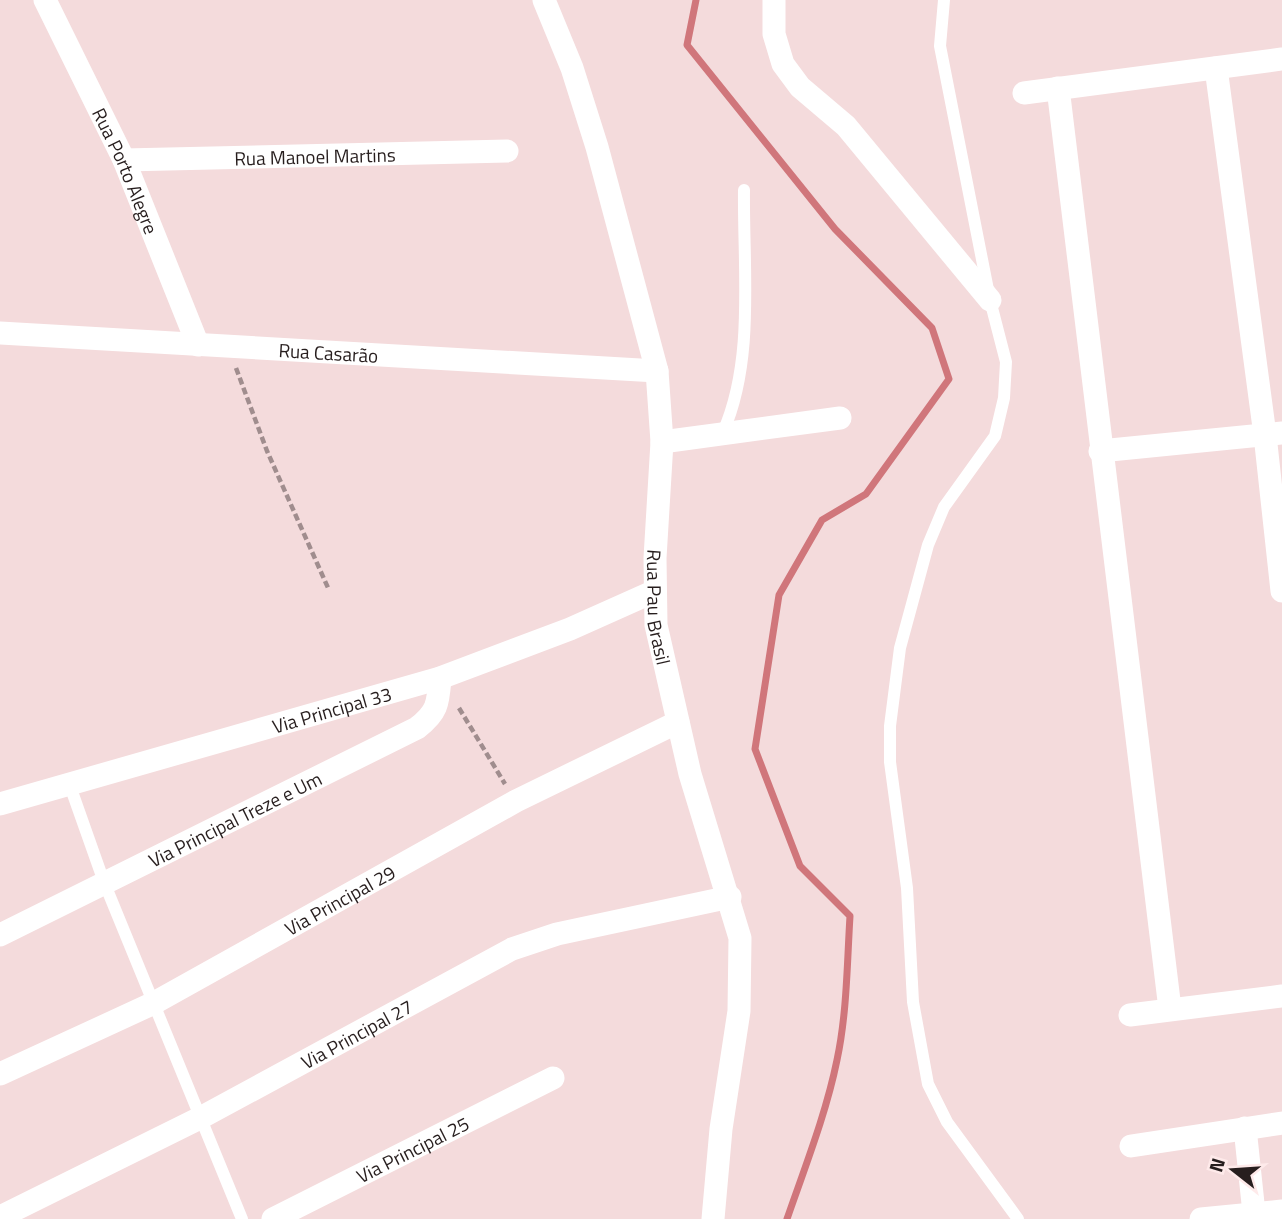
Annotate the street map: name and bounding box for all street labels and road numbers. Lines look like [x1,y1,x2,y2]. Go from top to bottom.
street label: Rua Porto Alegre [86,102,167,238]
street label: Rua Manoel Martins [234,139,396,172]
street label: Rua Casarão [278,335,379,369]
street label: Rua Pau Brasil [640,549,679,667]
street label: Via Principal 33 [269,678,395,740]
street label: Via Principal Treze e Um [143,763,326,874]
street label: Via Principal 29 [279,857,400,942]
street label: Via Principal 27 [295,991,417,1075]
street label: Via Principal 25 [351,1108,474,1189]

